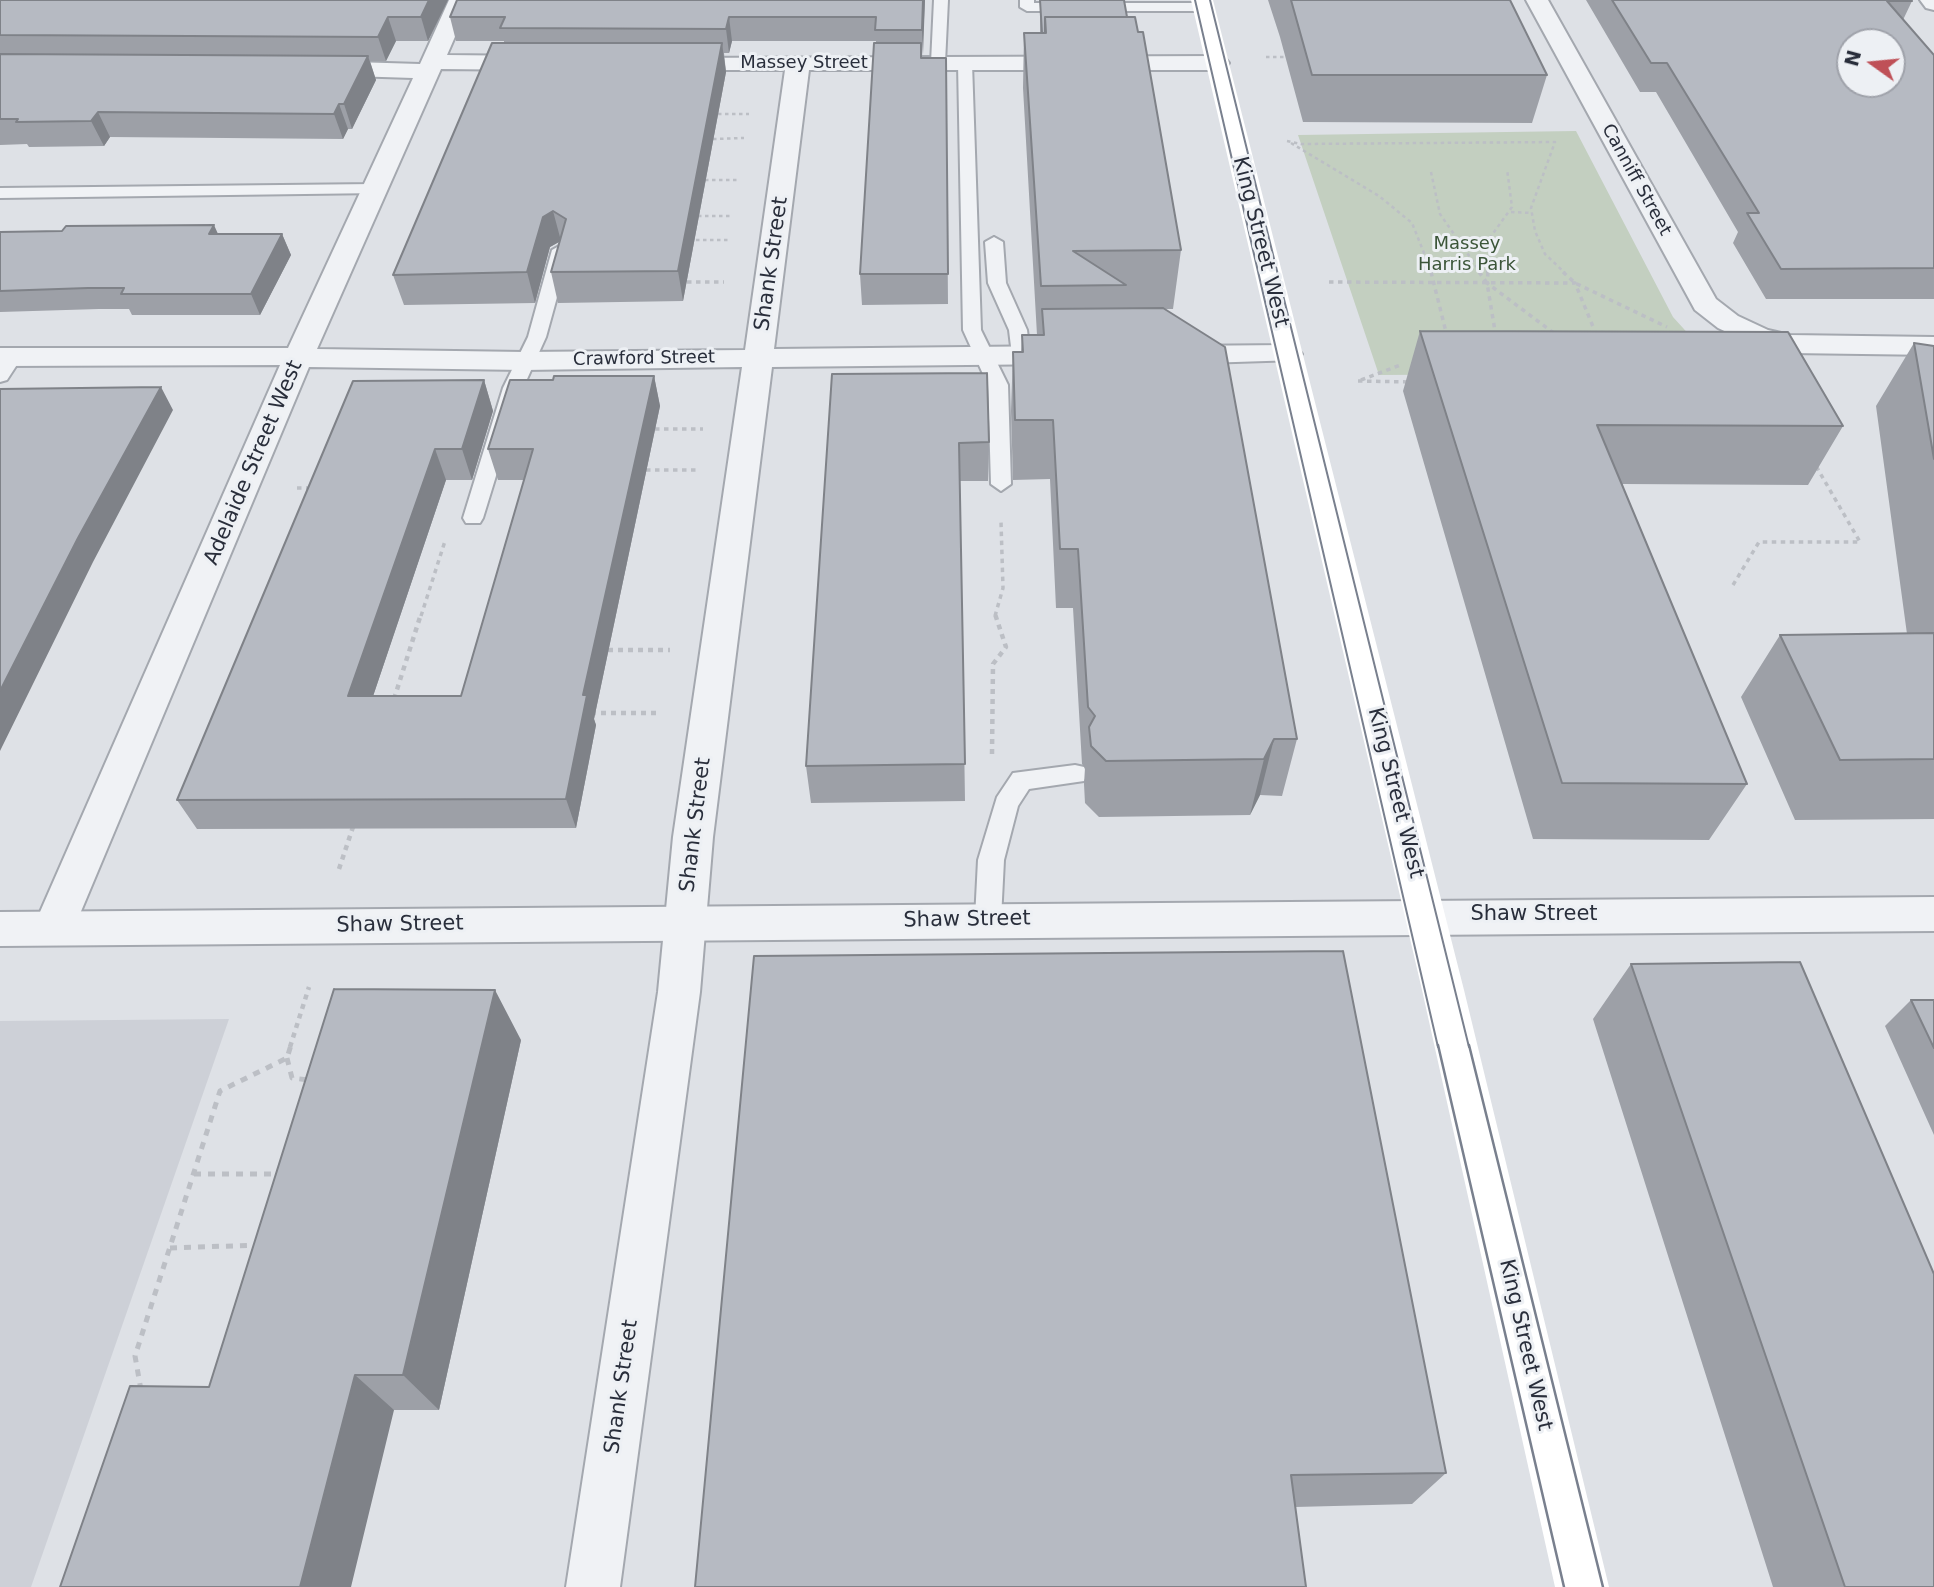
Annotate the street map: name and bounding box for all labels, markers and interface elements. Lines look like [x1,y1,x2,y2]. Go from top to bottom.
north arrow [1836,28,1906,98]
text: N [1840,48,1865,69]
street label: Massey Street [740,52,868,74]
street label: Canniff Street [1596,120,1676,240]
street label: King Street West [1227,154,1293,330]
street label: Shank Street [750,195,794,333]
park label: Massey Harris Park [1418,233,1516,276]
street label: Crawford Street [573,347,715,371]
street label: Adelaide Street West [199,357,309,569]
street label: King Street West [1362,705,1428,881]
street label: Shank Street [675,756,717,894]
street label: Shaw Street [1470,902,1598,928]
street label: Shaw Street [903,906,1031,934]
street label: Shaw Street [336,911,464,939]
street label: King Street West [1493,1257,1557,1433]
street label: Shank Street [600,1318,644,1456]

